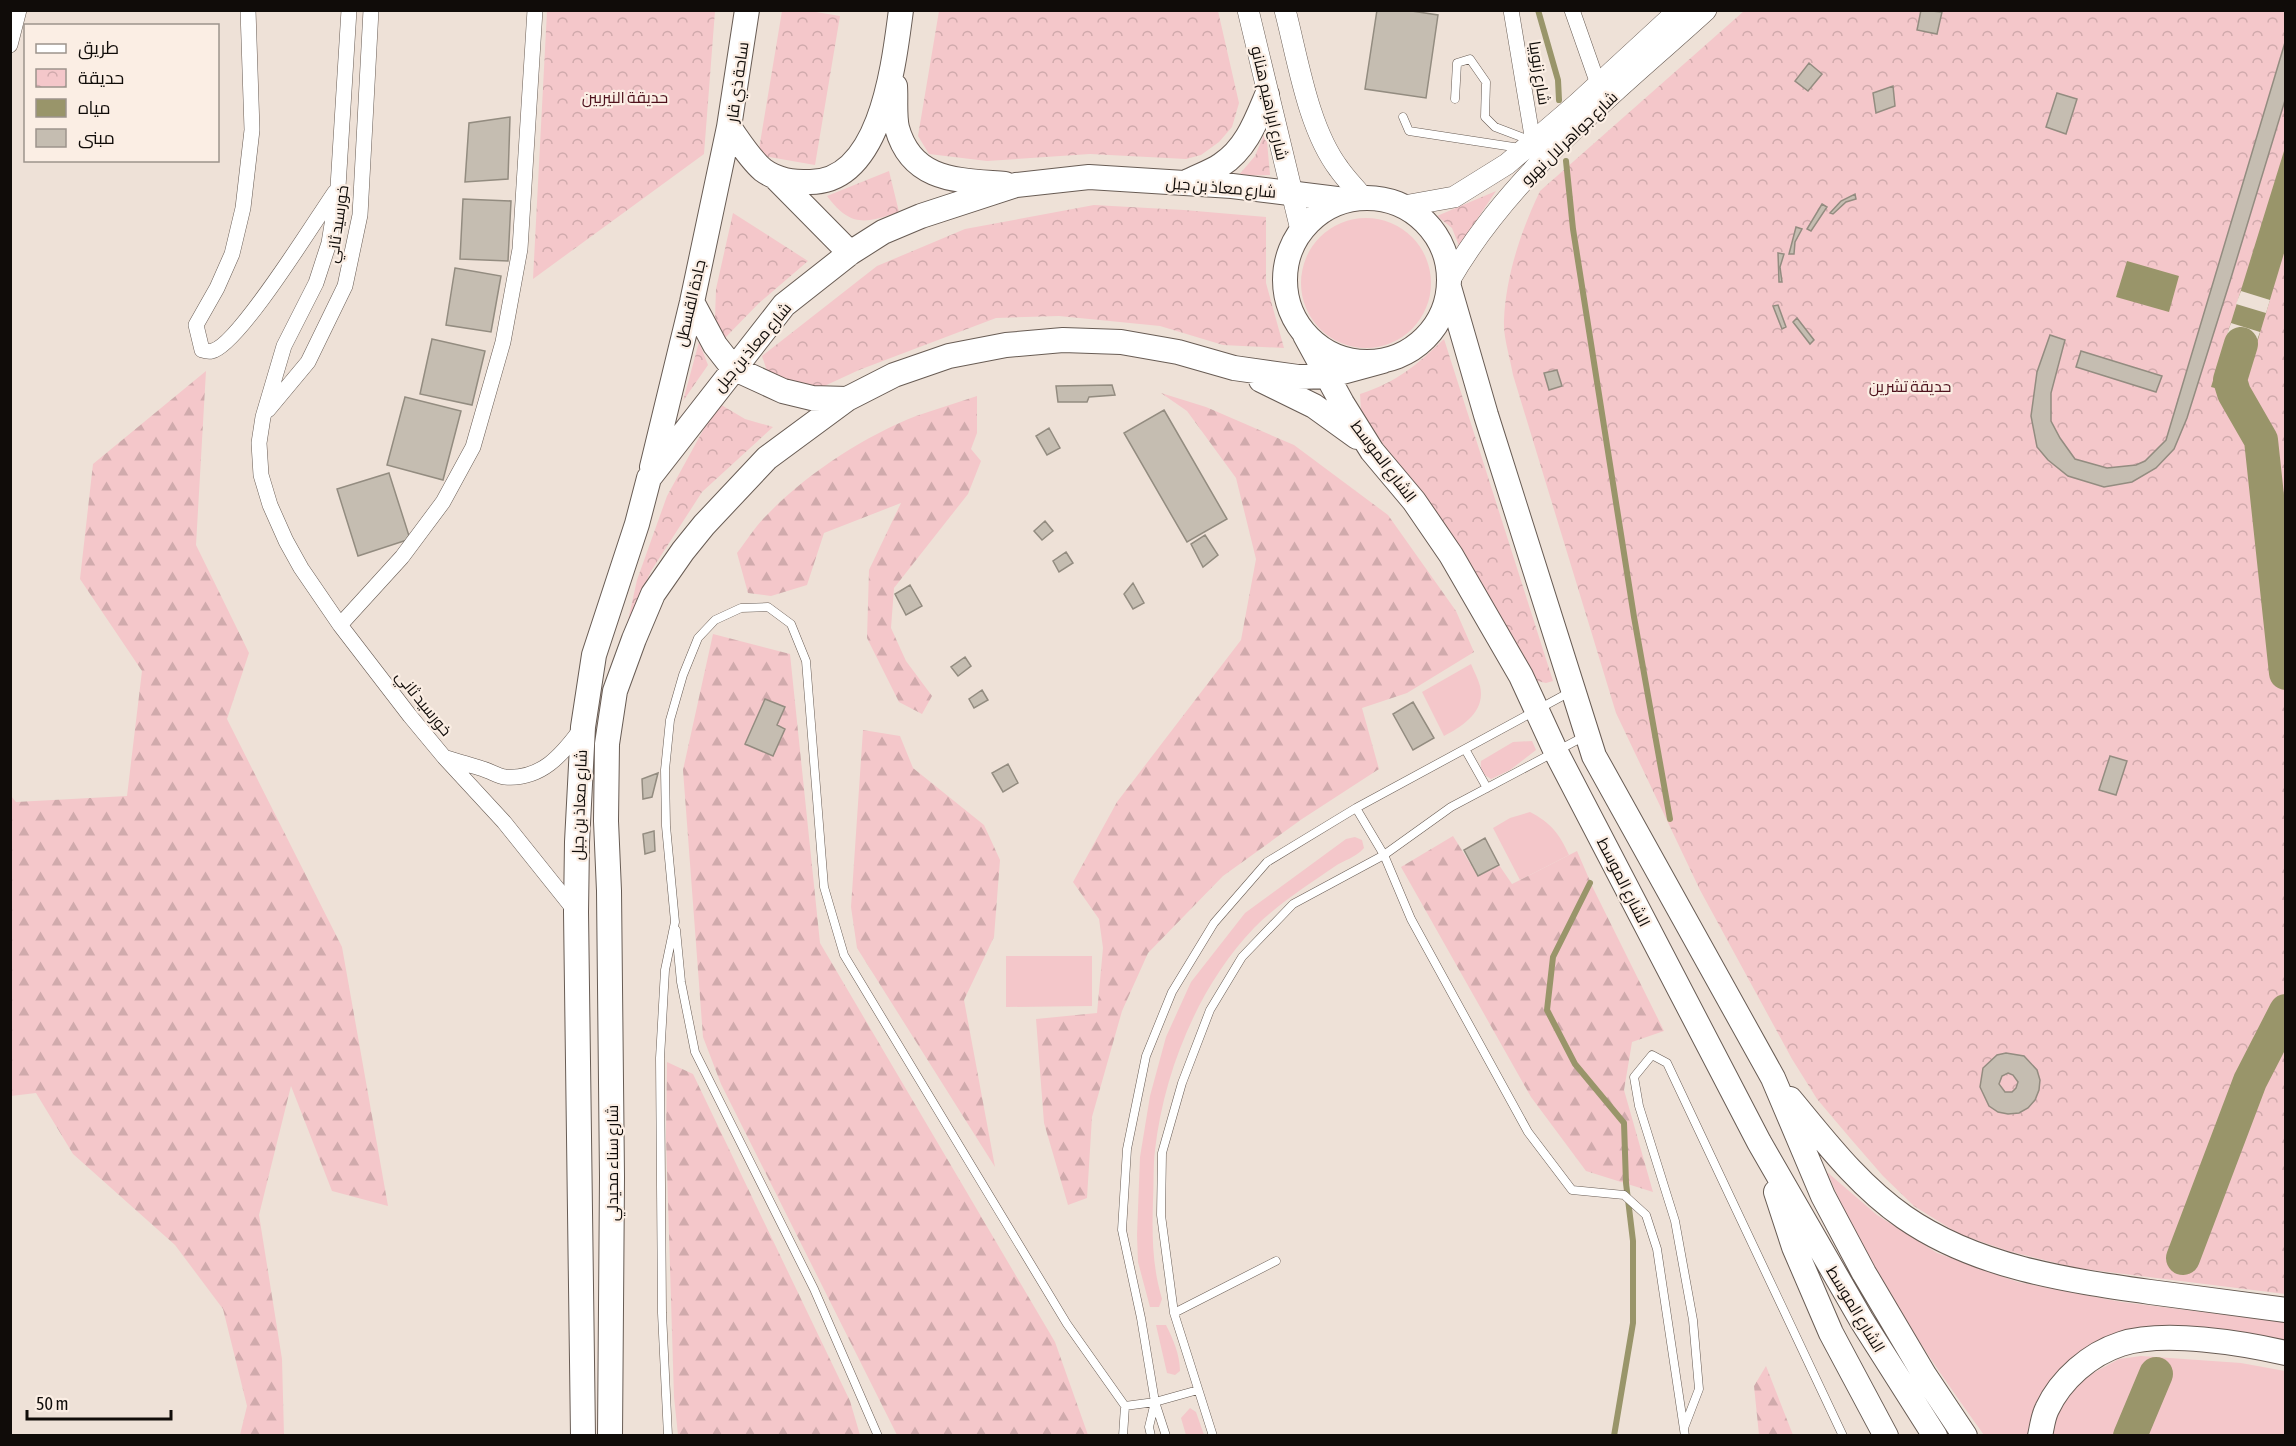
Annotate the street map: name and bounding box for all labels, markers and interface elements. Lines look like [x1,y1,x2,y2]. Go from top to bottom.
legend [24,24,219,162]
text: طريق [78,37,119,60]
street label: شارع زنوبيا [1523,40,1554,107]
street label: ساحة ذي قار [722,41,757,125]
street label: شارع ابراهيم هنانو [1245,44,1292,163]
text: حديقة [78,67,124,88]
street label: شارع جواهر لال نهرو [1517,87,1623,191]
park label: حديقة النيربين [582,88,668,108]
text: مياه [78,97,111,118]
text: مبنى [78,127,115,149]
street label: شارع معاذ بن جبل [1165,173,1277,204]
street label: خورسيد ثاني [323,184,356,265]
street label: جادة القسطل [671,258,711,349]
street label: شارع معاذ بن جبل [710,299,797,397]
park label: حديقة تشرين [1869,377,1951,397]
street label: الشارع الموسط [1345,417,1420,507]
street label: خورسيد ثاني [388,667,456,742]
street label: شارع معاذ بن جبل [568,749,593,861]
street label: الشارع الموسط [1591,835,1654,931]
street label: شارع سناء محيدلي [603,1105,626,1221]
street label: الشارع الموسط [1821,1263,1889,1357]
scale bar [27,1383,171,1421]
text: 50 m [36,1393,68,1414]

